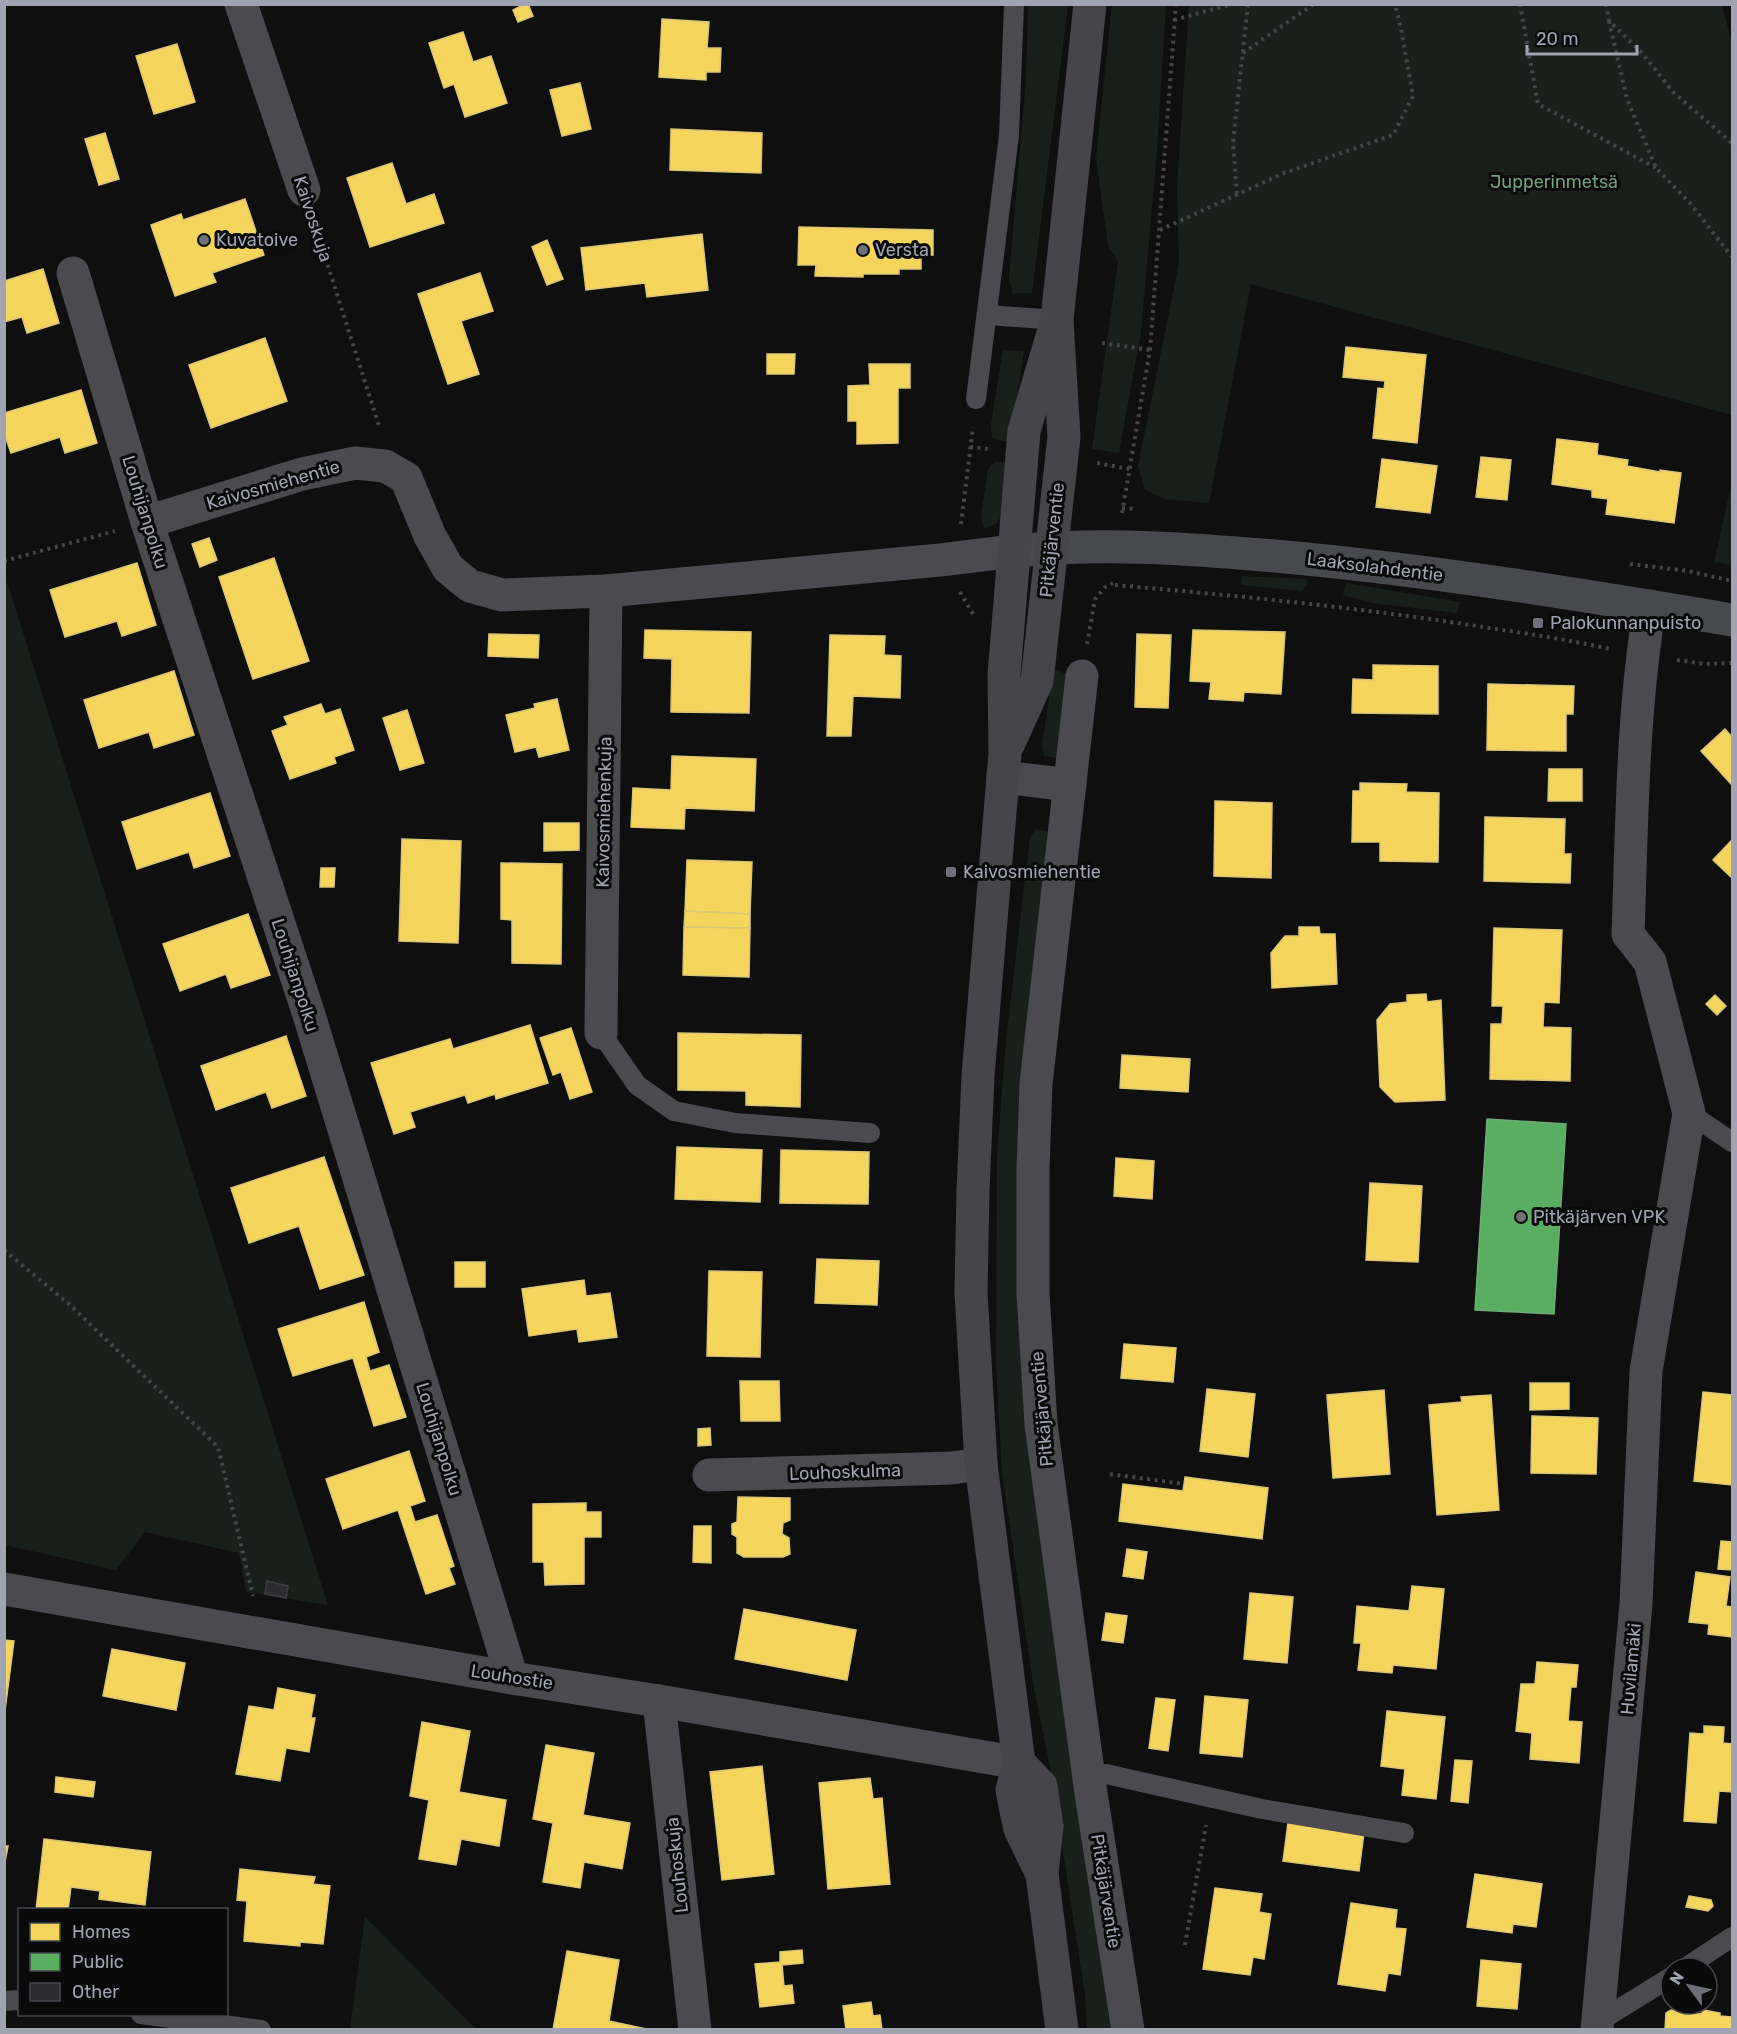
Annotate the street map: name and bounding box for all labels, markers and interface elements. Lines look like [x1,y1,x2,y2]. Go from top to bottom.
scale bar [1527,18,1636,56]
text: 20 m [1536,28,1578,50]
park label: Jupperinmetsä [1490,171,1618,193]
street label: Kaivoskuja [289,173,337,265]
place label: Kuvatoive [216,229,298,251]
marker: Kuvatoive [197,233,211,247]
place label: Versta [875,239,929,261]
marker: Versta [856,243,870,257]
street label: Louhijanpolku [117,453,173,571]
street label: Kaivosmiehentie [204,455,342,515]
street label: Pitkäjärventie [1035,481,1069,599]
street label: Laaksolahdentie [1306,548,1444,586]
place label: Palokunnanpuisto [1550,612,1701,634]
marker: Palokunnanpuisto [1531,616,1545,630]
street label: Kaivosmiehenkuja [592,736,616,888]
place label: Kaivosmiehentie [963,861,1101,883]
marker: Kaivosmiehentie [944,865,958,879]
street label: Louhijanpolku [266,916,324,1034]
place label: Pitkäjärven VPK [1533,1206,1665,1228]
marker: Pitkäjärven VPK [1514,1210,1528,1224]
street label: Pitkäjärventie [1026,1351,1058,1467]
street label: Louhijanpolku [411,1380,467,1498]
street label: Louhoskulma [789,1459,901,1485]
street label: Huvilamäki [1616,1622,1646,1716]
street label: Louhostie [469,1660,555,1694]
street label: Louhoskuja [661,1816,693,1914]
street label: Pitkäjärventie [1086,1832,1126,1950]
legend [18,1908,228,2016]
text: Homes [72,1921,130,1943]
text: Public [72,1951,124,1973]
north arrow [1659,1956,1719,2016]
text: N [1666,1968,1688,1988]
text: Other [72,1981,119,2003]

